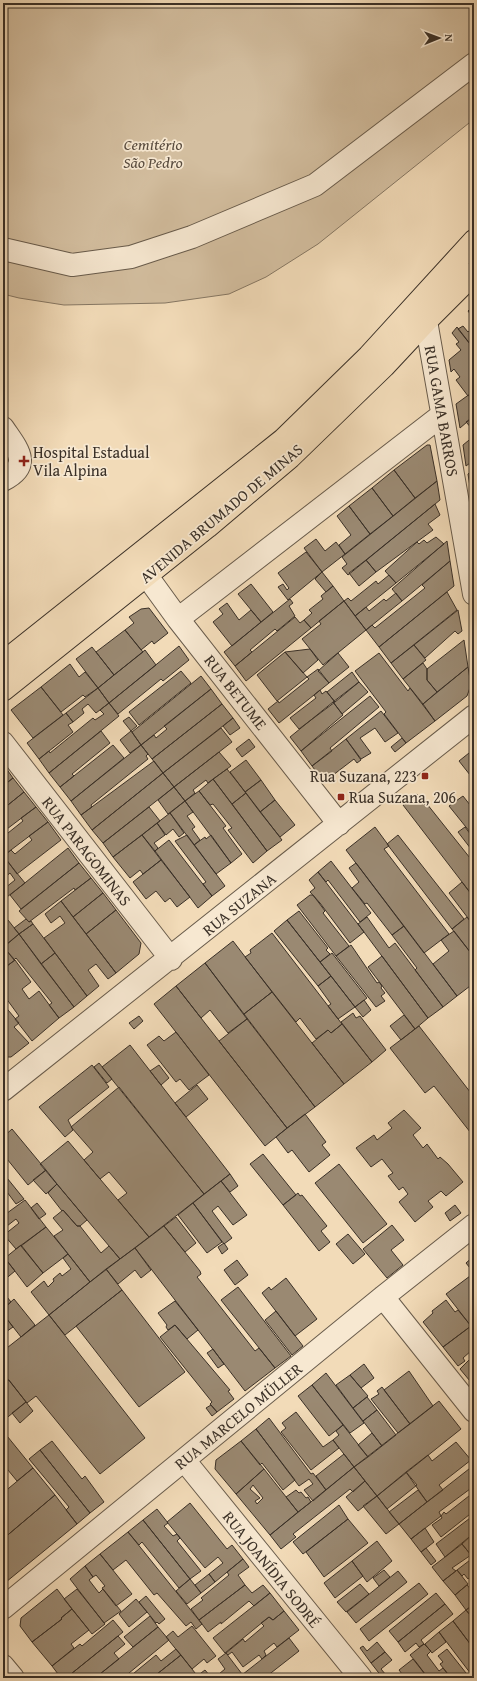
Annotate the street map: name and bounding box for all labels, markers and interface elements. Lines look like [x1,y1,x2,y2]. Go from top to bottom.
north arrow [419,18,459,58]
text: N [441,34,457,42]
park label: Cemitério São Pedro [123,132,183,174]
street label: RUA GAMA BARROS [419,344,465,478]
street label: AVENIDA BRUMADO DE MINAS [134,437,308,589]
place label: Hospital Estadual Vila Alpina [33,440,150,482]
marker: Hospital Estadual Vila Alpina [18,455,30,467]
street label: RUA BETUME [199,649,273,735]
place label: Rua Suzana, 223 [310,764,417,788]
marker: Rua Suzana, 223 [420,771,430,781]
place label: Rua Suzana, 206 [349,785,456,809]
street label: RUA PARAGOMINAS [36,791,138,911]
marker: Rua Suzana, 206 [336,792,346,802]
street label: RUA SUZANA [197,867,281,941]
street label: RUA MARCELO MÜLLER [169,1356,308,1475]
street label: RUA JOANÍDIA SODRÉ [217,1505,327,1633]

